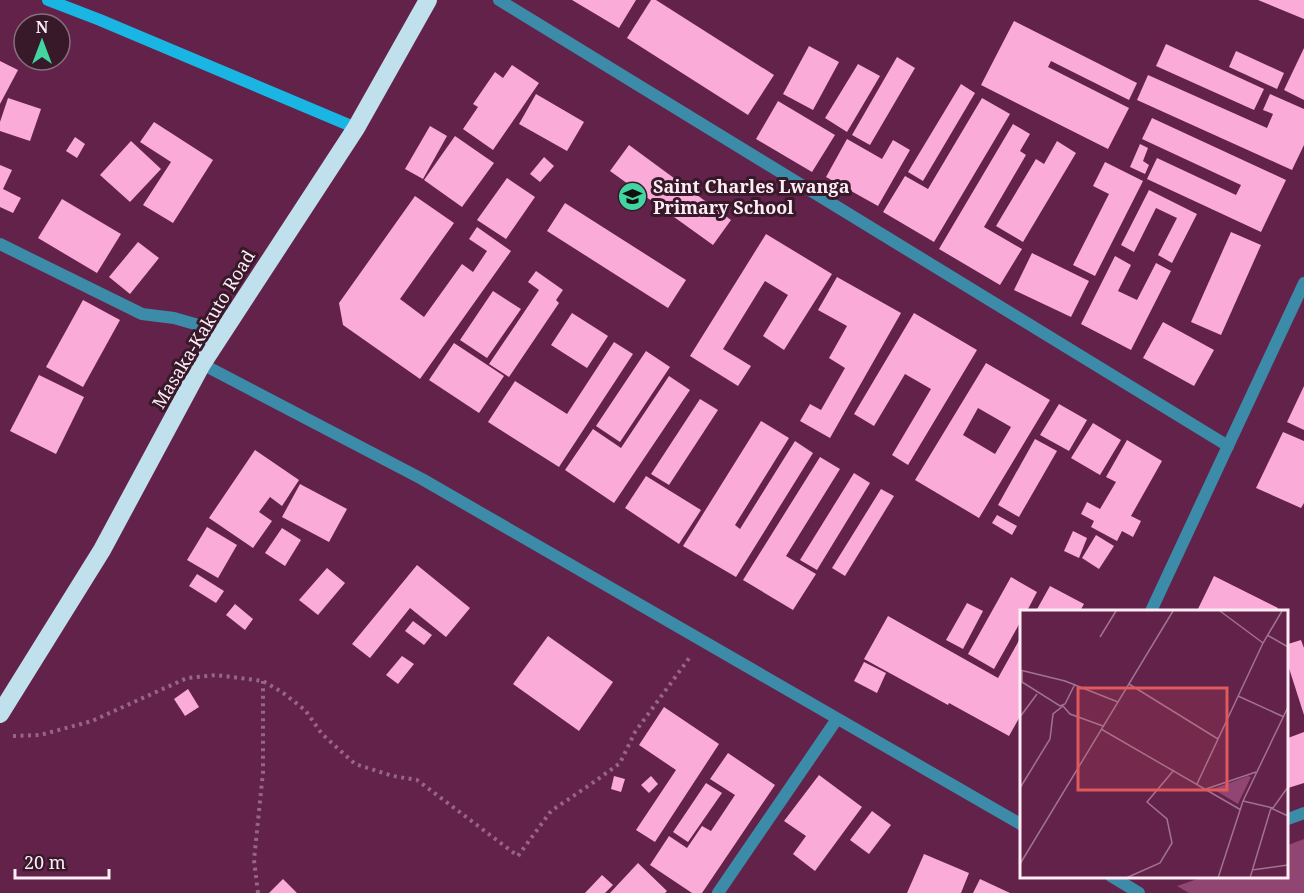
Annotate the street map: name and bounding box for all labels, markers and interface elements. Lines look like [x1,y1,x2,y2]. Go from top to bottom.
north arrow [12,12,72,72]
text: N [36,16,49,38]
place label: Saint Charles Lwanga Primary School [653,174,850,219]
school or university icon: Saint Charles Lwanga Primary School [616,180,648,212]
street label: Masaka-Kakuto Road [146,245,260,413]
inset map [1020,610,1289,878]
scale bar [15,842,110,880]
text: 20 m [24,850,66,874]

